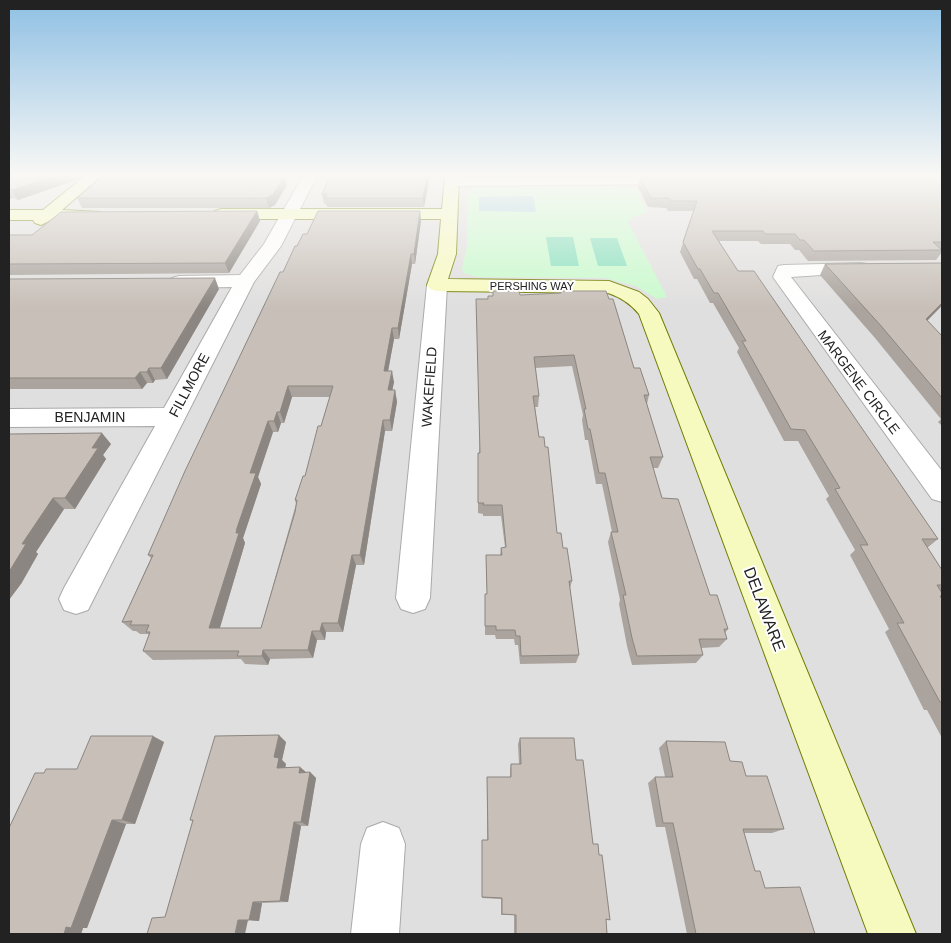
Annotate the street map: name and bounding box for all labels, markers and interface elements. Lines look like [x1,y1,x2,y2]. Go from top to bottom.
street label: PERSHING WAY [490,280,575,292]
street label: MARGENE CIRCLE [815,327,903,437]
street label: WAKEFIELD [418,346,440,428]
street label: FILLMORE [166,350,212,420]
street label: BENJAMIN [55,409,125,425]
street label: DELAWARE [741,565,788,654]

